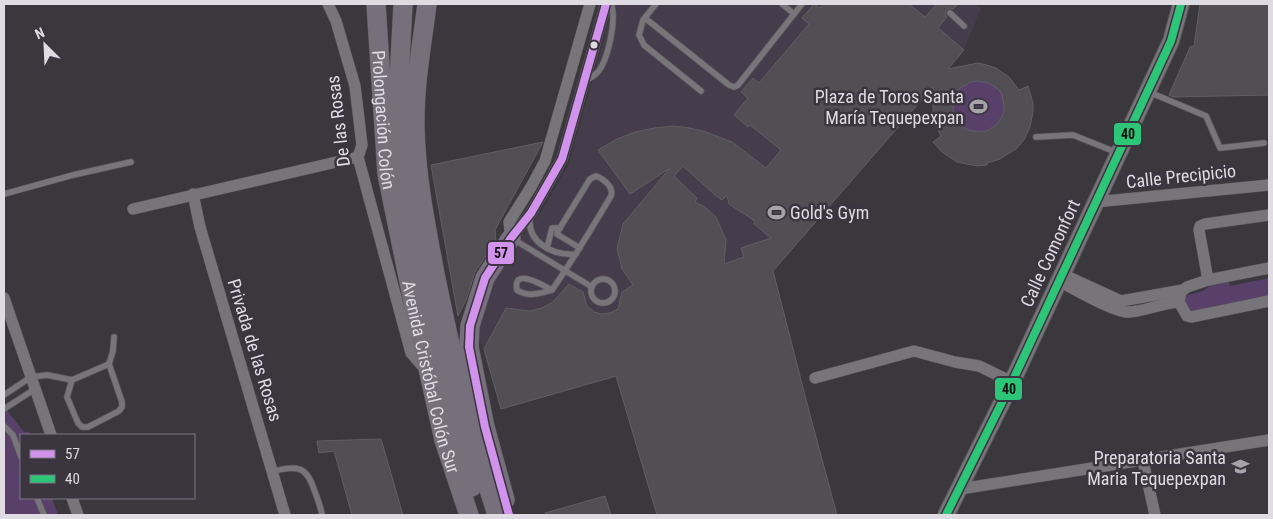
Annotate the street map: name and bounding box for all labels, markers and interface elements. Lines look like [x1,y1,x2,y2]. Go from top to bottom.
north arrow [20,20,70,70]
text: N [33,24,47,42]
unlabelled marker [589,40,599,50]
street label: Prolongación Colón [369,50,400,191]
street label: De las Rosas [322,74,354,168]
place label: Plaza de Toros Santa María Tequepexpan [815,86,964,128]
sports icon: Plaza de Toros Santa María Tequepexpan [968,96,988,116]
line badge: 40 [1113,122,1142,146]
text: 40 [1121,126,1135,142]
street label: Calle Precipicio [1125,160,1237,192]
street label: Calle Comonfort [1016,196,1084,310]
sports icon: Gold's Gym [766,202,786,222]
place label: Gold's Gym [790,202,869,223]
line badge: 57 [487,241,515,265]
text: 57 [494,245,508,261]
street label: Privada de las Rosas [223,276,287,424]
street label: Avenida Cristóbal Colón Sur [399,279,465,476]
line badge: 40 [994,377,1023,401]
text: 40 [1002,381,1016,397]
legend [20,434,195,499]
text: 57 [65,445,80,463]
place label: Preparatoria Santa Maria Tequepexpan [1087,447,1226,489]
school or university icon: Preparatoria Santa Maria Tequepexpan [1230,457,1250,477]
text: 40 [65,470,80,488]

